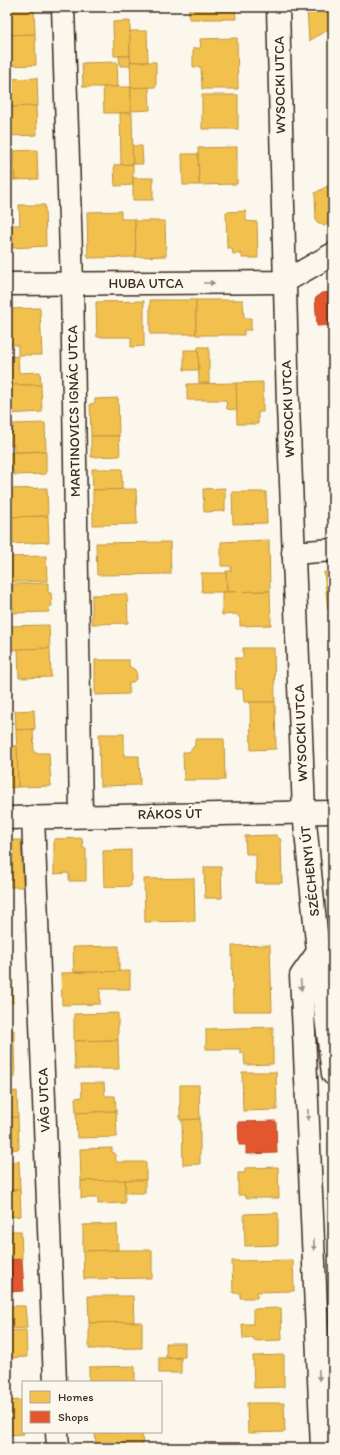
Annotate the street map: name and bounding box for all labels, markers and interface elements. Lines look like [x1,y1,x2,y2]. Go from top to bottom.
street label: WYSOCKI UTCA [271,36,289,134]
street label: HUBA UTCA [108,275,184,292]
one-way arrow [203,280,216,286]
street label: MARTINOVICS IGNÁC UTCA [64,325,84,497]
street label: WYSOCKI UTCA [278,360,298,458]
street label: WYSOCKI UTCA [291,684,311,782]
street label: RÁKOS ÚT [138,805,203,823]
street label: SZÉCHENYI ÚT [297,825,323,917]
one-way arrow [298,979,305,991]
street label: VÁG UTCA [34,1067,54,1133]
one-way arrow [305,1109,311,1122]
one-way arrow [310,1239,317,1251]
one-way arrow [316,1369,323,1381]
legend [22,1381,162,1433]
text: Homes [58,1390,94,1404]
text: Shops [58,1410,89,1424]

